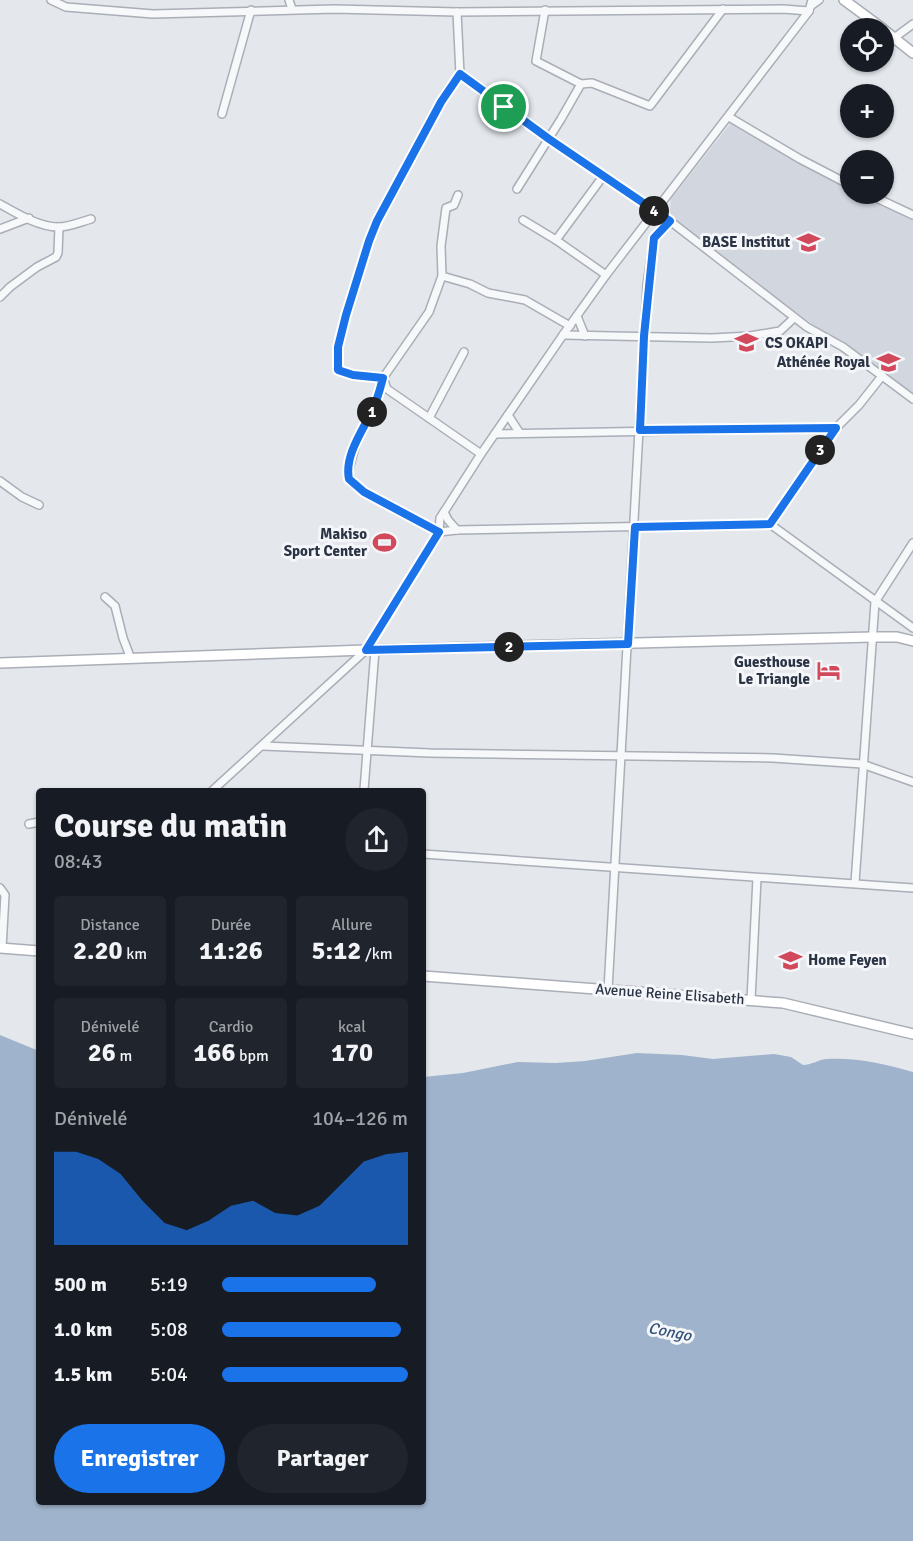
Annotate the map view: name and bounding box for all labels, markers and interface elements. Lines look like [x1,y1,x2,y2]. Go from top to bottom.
map controls [840,18,894,204]
button: locate [840,18,894,72]
pin [478,81,529,132]
button: + [840,84,894,138]
icon: arrive [487,90,520,123]
button: − [840,150,894,204]
pin: 4 [639,196,669,226]
text: 4 [650,201,658,221]
school or university icon: BASE Institut [795,229,821,255]
place label: BASE Institut [702,233,790,251]
school or university icon: CS OKAPI [734,330,760,356]
place label: CS OKAPI [765,334,828,352]
school or university icon: Athénée Royal [875,349,901,375]
place label: Athénée Royal [777,353,870,371]
pin: 1 [357,397,387,427]
text: 1 [368,402,376,422]
pin: 3 [805,435,835,465]
text: 3 [816,440,824,460]
place label: Makiso Sport Center [284,525,367,560]
sports icon: Makiso Sport Center [372,530,398,556]
pin: 2 [494,632,524,662]
text: 2 [505,637,513,657]
place label: Guesthouse Le Triangle [734,653,810,688]
hotel icon: Guesthouse Le Triangle [815,658,841,684]
text: Course du matin [54,806,287,847]
button: share [345,808,408,871]
text: 08:43 [54,849,103,874]
text: Distance [80,915,140,935]
text: Durée [211,915,251,935]
text: Allure [331,915,373,935]
text: 2.20 [73,935,123,967]
text: 11:26 [199,935,263,967]
text: 5:12 [312,935,361,967]
text: km [123,944,147,964]
text: /km [361,944,392,964]
school or university icon: Home Feyen [777,947,803,973]
place label: Home Feyen [808,951,887,969]
street label: Avenue Reine Elisabeth [595,980,745,1008]
text: Dénivelé [81,1017,139,1037]
text: Cardio [209,1017,253,1037]
text: kcal [338,1017,366,1037]
text: 26 [88,1037,116,1069]
text: 166 [193,1037,235,1069]
text: 170 [331,1037,373,1069]
text: m [116,1046,132,1066]
text: bpm [235,1046,269,1066]
text: Dénivelé [54,1106,128,1131]
text: 104–126 m [312,1106,408,1131]
text: 500 m [54,1272,107,1297]
text: 5:19 [150,1272,188,1297]
text: 1.0 km [54,1317,112,1342]
text: 5:08 [150,1317,188,1342]
water label: Congo [647,1318,694,1346]
text: 1.5 km [54,1362,112,1387]
text: 5:04 [150,1362,188,1387]
button: Enregistrer [54,1424,225,1493]
button: Partager [237,1424,408,1493]

